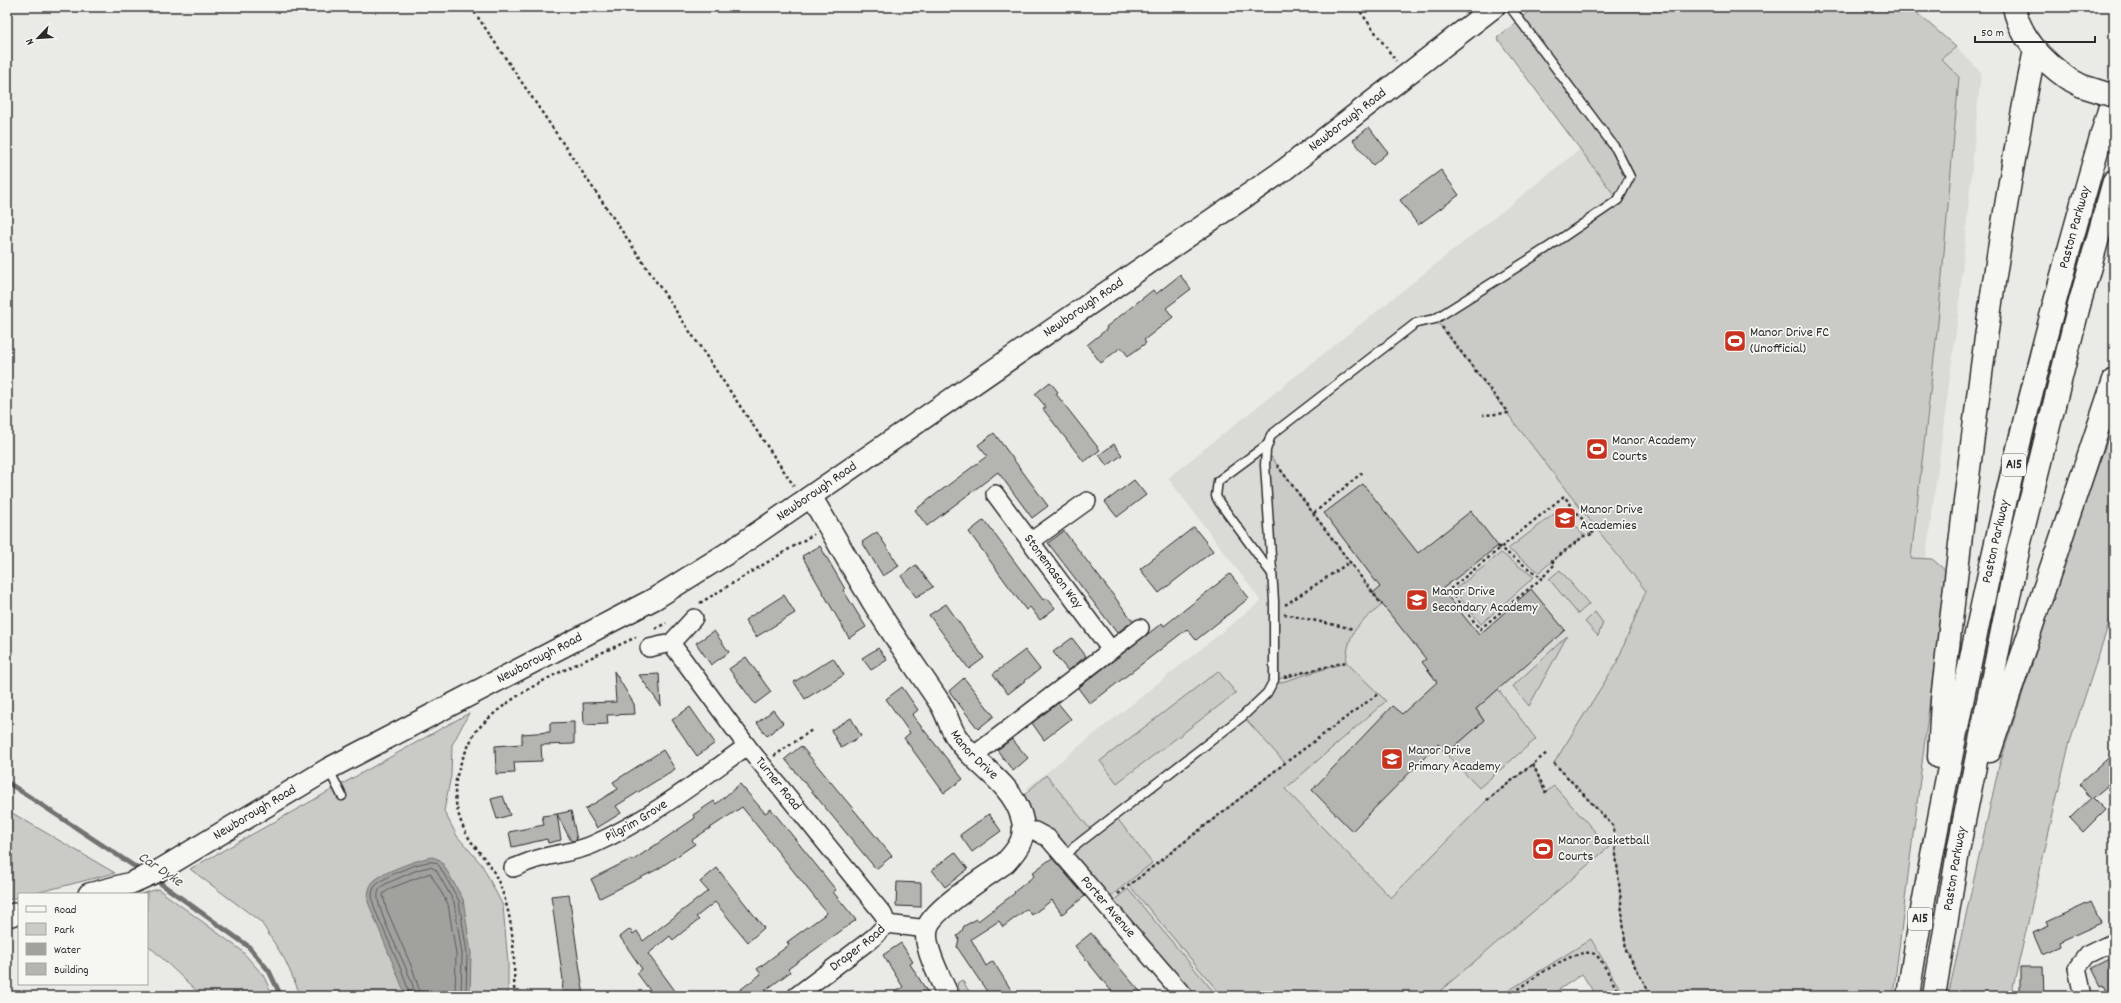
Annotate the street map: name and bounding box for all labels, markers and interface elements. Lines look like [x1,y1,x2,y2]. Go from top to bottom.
north arrow [18,18,58,58]
scale bar [1975,18,2095,44]
text: 50 m [1981,25,2004,42]
text: N [22,35,39,47]
street label: Newborough Road [1305,84,1391,157]
street label: Paston Parkway [2054,183,2096,271]
street label: Newborough Road [1039,273,1128,343]
place label: Manor Drive FC (Unofficial) [1750,323,1829,359]
sports icon: Manor Drive FC (Unofficial) [1722,328,1748,354]
place label: Manor Academy Courts [1612,431,1696,467]
sports icon: Manor Academy Courts [1584,436,1610,462]
road number: A15 [2002,454,2026,476]
street label: Newborough Road [773,457,861,527]
street label: Paston Parkway [1977,497,2015,585]
place label: Manor Drive Academies [1580,500,1643,536]
school or university icon: Manor Drive Academies [1552,505,1578,531]
street label: Stonemason Way [1018,530,1088,614]
place label: Manor Drive Secondary Academy [1432,582,1538,618]
school or university icon: Manor Drive Secondary Academy [1404,587,1430,613]
street label: Newborough Road [493,628,586,689]
street label: Manor Drive [944,726,1002,785]
place label: Manor Drive Primary Academy [1408,741,1501,777]
school or university icon: Manor Drive Primary Academy [1379,746,1405,772]
street label: Turner Road [750,753,806,815]
street label: Newborough Road [210,780,300,846]
street label: Pilgrim Grove [602,795,672,847]
street label: Paston Parkway [1938,825,1973,912]
place label: Manor Basketball Courts [1558,831,1650,867]
sports icon: Manor Basketball Courts [1530,836,1556,862]
water label: Car Dyke [133,847,188,894]
street label: Porter Avenue [1075,872,1140,942]
legend [18,893,148,985]
text: Road [54,902,76,919]
road number: A15 [1908,908,1932,930]
street label: Draper Road [826,920,891,977]
text: Park [54,922,75,939]
text: Water [54,942,81,959]
text: Building [54,962,89,979]

